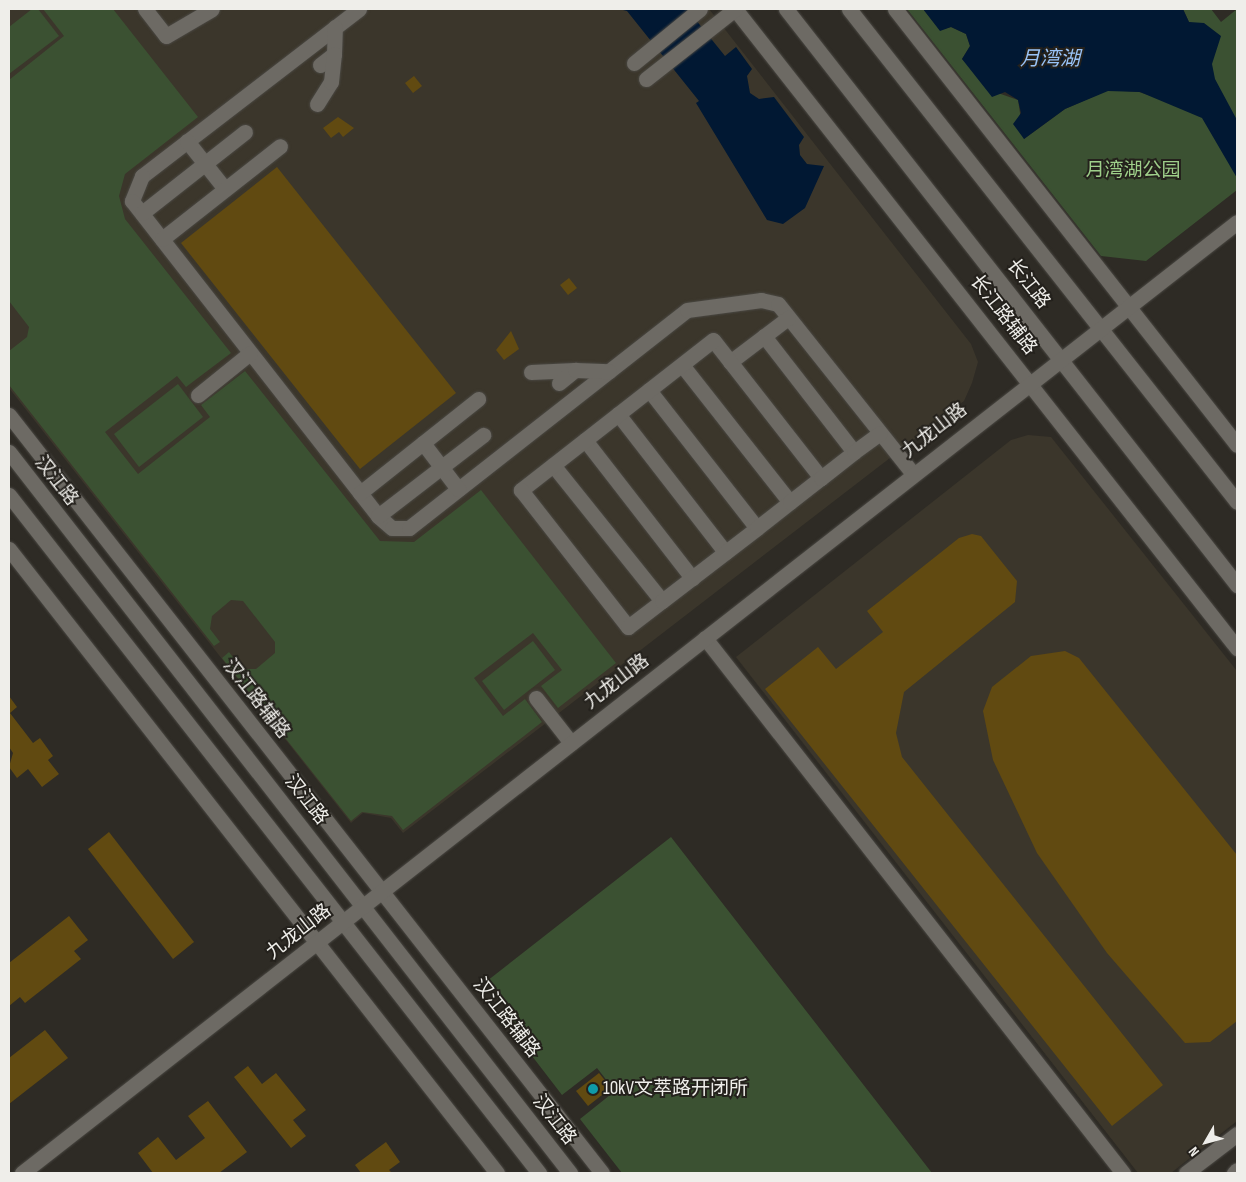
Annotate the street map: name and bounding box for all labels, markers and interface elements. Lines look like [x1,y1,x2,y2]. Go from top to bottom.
water label: 月湾湖 [1020,47,1080,71]
park label: 月湾湖公园 [1086,160,1180,182]
street label: 长江路 [1001,255,1055,313]
street label: 长江路辅路 [965,271,1041,359]
street label: 九龙山路 [898,399,972,463]
street label: 汉江路 [29,452,83,510]
street label: 九龙山路 [580,650,654,714]
street label: 汉江路辅路 [218,655,294,743]
street label: 汉江路 [279,771,333,829]
street label: 九龙山路 [262,900,336,964]
street label: 汉江路辅路 [468,974,544,1062]
place label: 10kV文萃路开闭所 [603,1078,748,1100]
marker: 10kV文萃路开闭所 [587,1083,599,1095]
street label: 汉江路 [527,1091,581,1149]
north arrow [1181,1117,1231,1167]
text: N [1185,1143,1203,1160]

